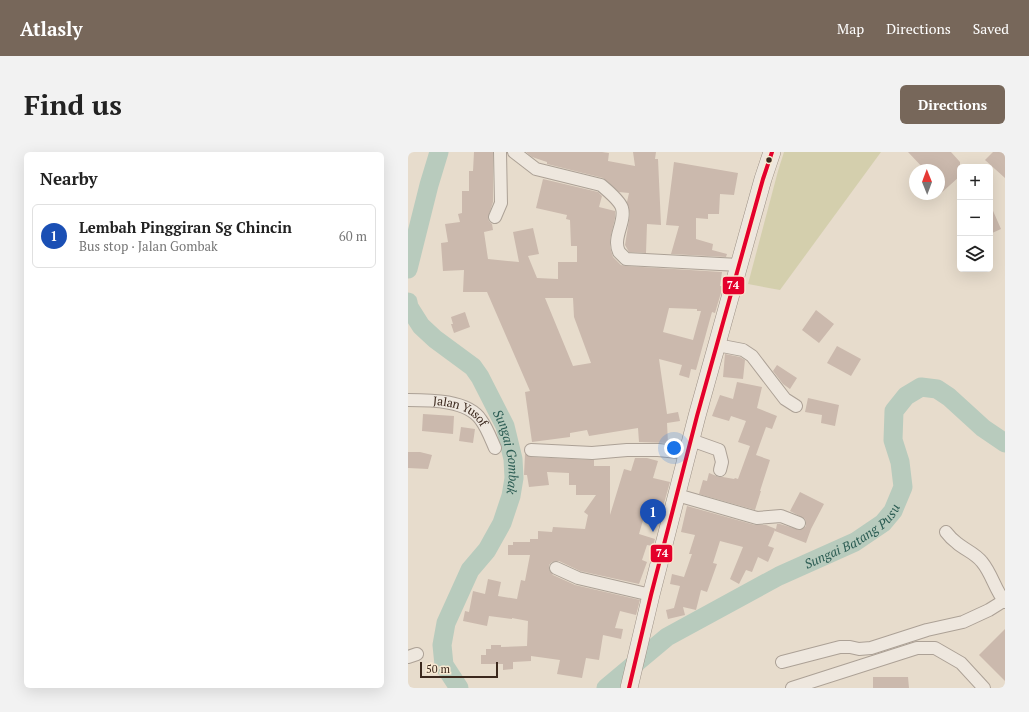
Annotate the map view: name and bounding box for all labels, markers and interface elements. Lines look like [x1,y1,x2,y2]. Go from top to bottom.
text: Atlasly [20,16,82,41]
text: Map [837,19,864,38]
text: Directions [886,19,951,38]
text: Saved [973,19,1009,38]
button: Directions [900,85,1005,124]
text: Find us [24,86,122,123]
unlabelled marker [764,155,774,165]
north arrow [909,164,945,200]
map controls [957,164,993,272]
button: + [957,164,993,200]
text: Nearby [40,167,98,190]
button: − [957,200,993,236]
text: Lembah Pinggiran Sg Chincin [79,217,292,237]
text: 1 [50,227,58,245]
text: 60 m [339,227,367,245]
button: layers [957,236,993,272]
text: Bus stop · Jalan Gombak [79,237,218,255]
line badge: 74 [722,276,745,295]
text: 74 [727,278,740,292]
street label: Jalan Yusof [433,393,492,430]
water label: Sungai Gombak [489,406,523,496]
your location [664,438,684,458]
pin: 1 [640,499,666,532]
water label: Sungai Batang Pusu [801,501,904,573]
line badge: 74 [650,544,673,563]
text: 74 [656,546,669,560]
scale bar [420,660,498,679]
text: 50 m [426,662,450,676]

